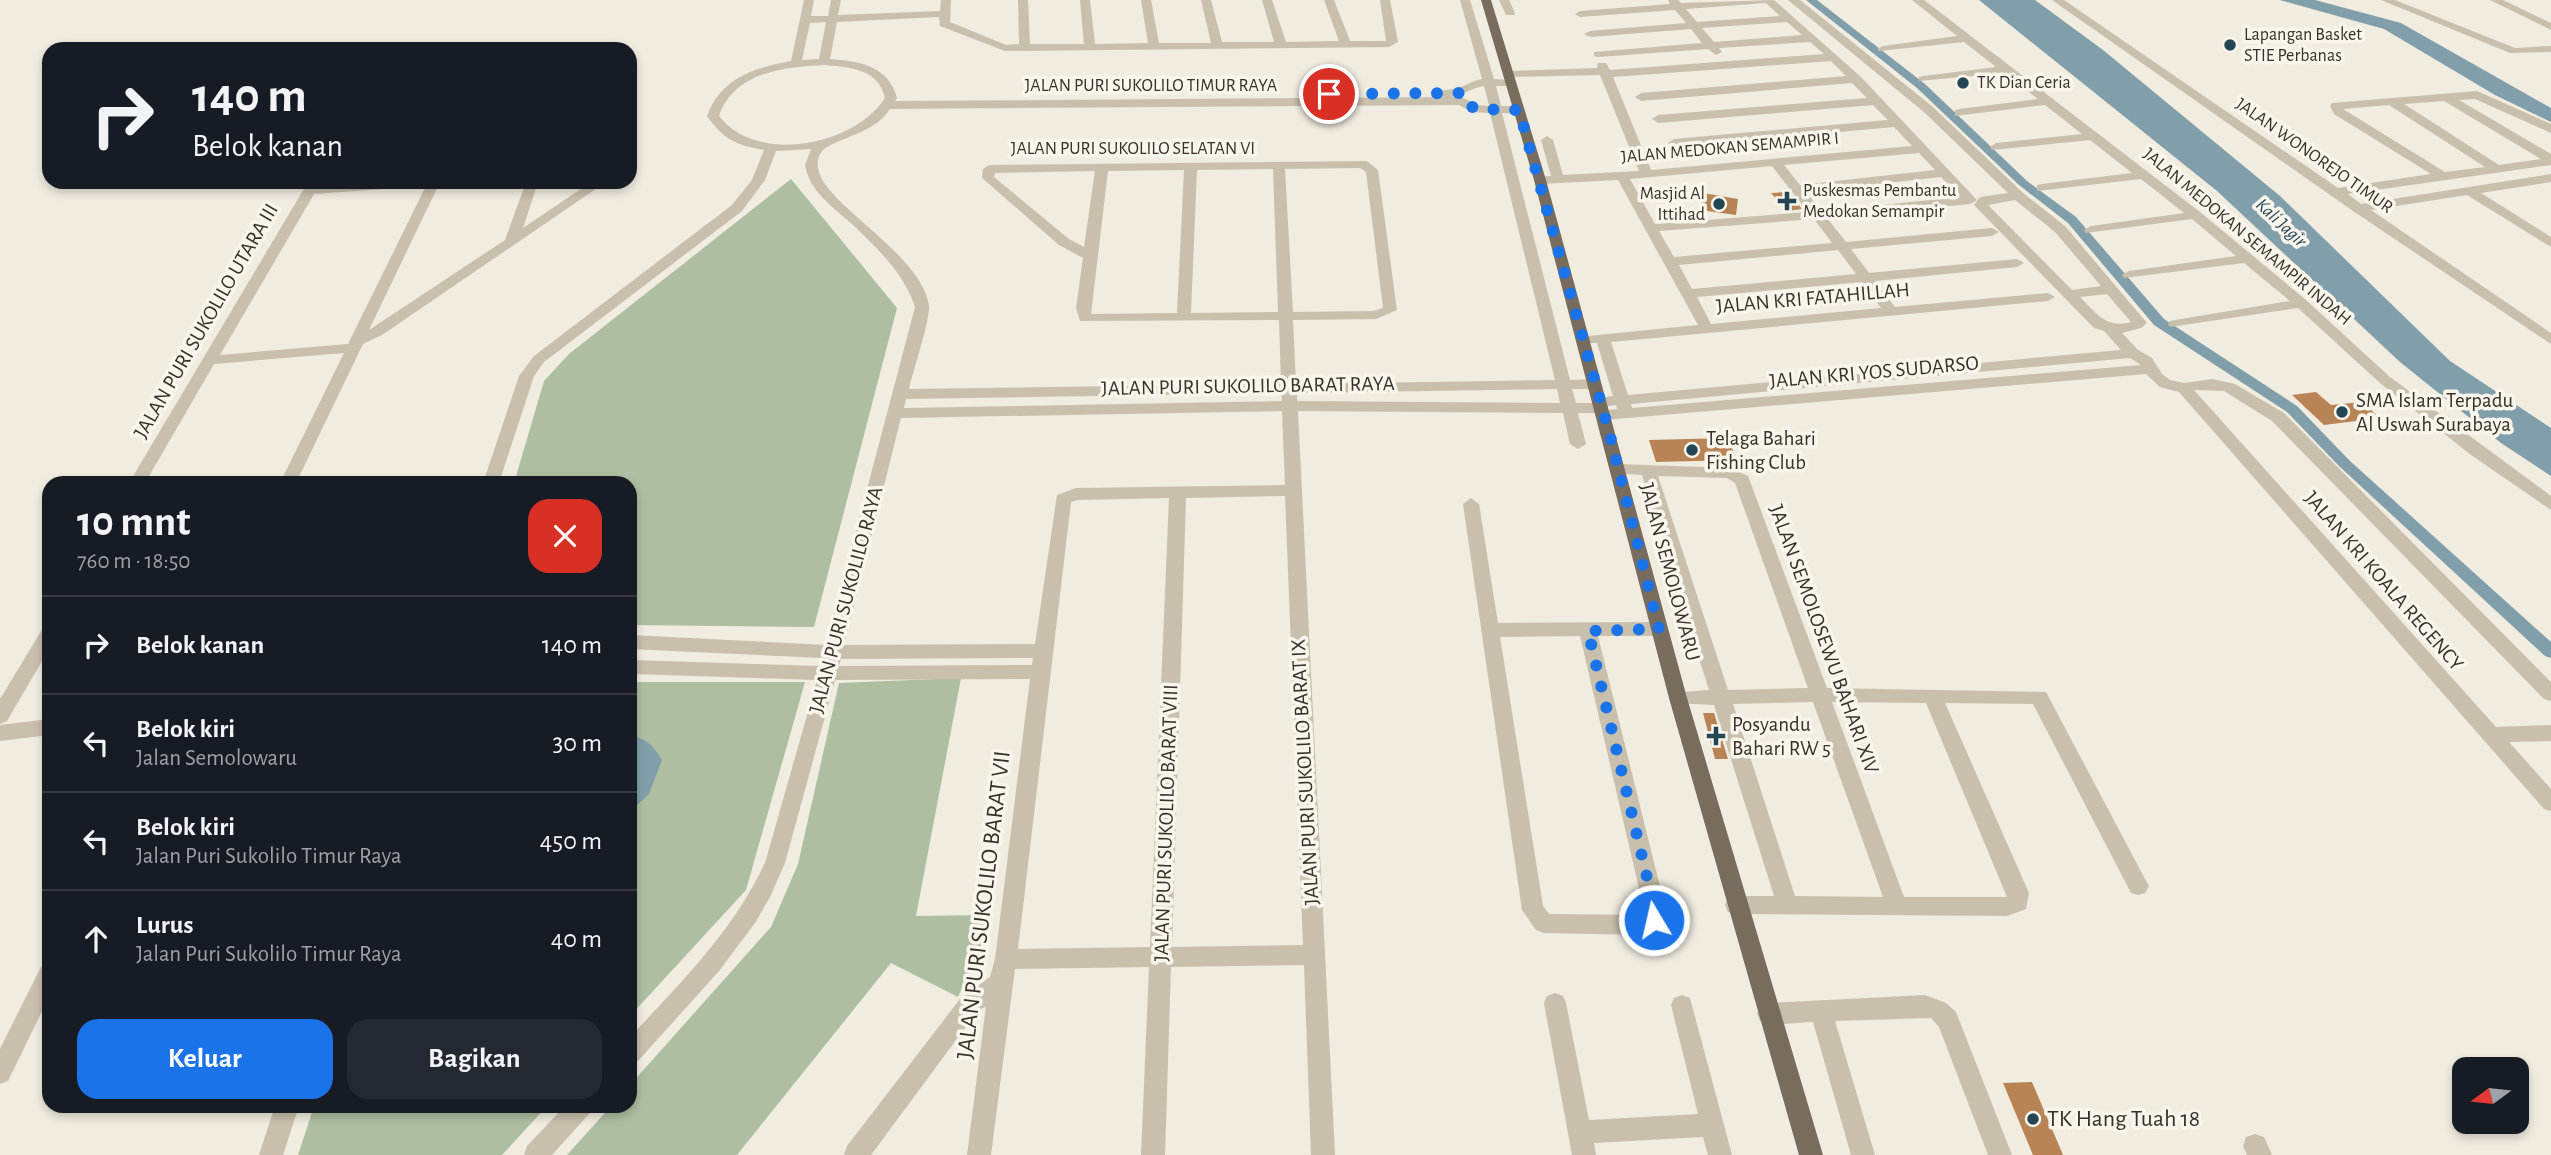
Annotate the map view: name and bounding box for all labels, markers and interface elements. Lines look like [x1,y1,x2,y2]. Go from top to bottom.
place label: Lapangan Basket STIE Perbanas [2244,26,2362,65]
marker: Lapangan Basket STIE Perbanas [2222,37,2238,53]
pin [1299,64,1359,124]
icon: right [77,70,168,161]
text: 140 m [192,72,307,121]
place label: TK Dian Ceria [1977,74,2071,92]
icon: arrive [1310,75,1348,113]
marker: TK Dian Ceria [1955,75,1971,91]
street label: JALAN PURI SUKOLILO TIMUR RAYA [1025,77,1278,95]
street label: JALAN WONOREJO TIMUR [2232,95,2396,217]
text: Belok kanan [192,130,343,162]
street label: JALAN MEDOKAN SEMAMPIR I [1620,130,1840,166]
street label: JALAN PURI SUKOLILO SELATAN VI [1011,140,1255,158]
street label: JALAN MEDOKAN SEMAMPIR INDAH [2140,145,2354,329]
place label: Puskesmas Pembantu Medokan Semampir [1803,182,1956,221]
place label: Masjid Al Ittihad [1640,185,1705,224]
marker: Puskesmas Pembantu Medokan Semampir [1777,191,1797,211]
water label: Kali Jagir [2252,195,2311,252]
marker: Masjid Al Ittihad [1711,196,1727,212]
street label: JALAN PURI SUKOLILO UTARA III [130,200,282,442]
street label: JALAN KRI FATAHILLAH [1715,279,1911,317]
street label: JALAN KRI YOS SUDARSO [1768,352,1980,392]
street label: JALAN PURI SUKOLILO BARAT RAYA [1101,373,1395,399]
place label: SMA Islam Terpadu Al Uswah Surabaya [2356,390,2514,435]
marker: SMA Islam Terpadu Al Uswah Surabaya [2334,404,2350,420]
place label: Telaga Bahari Fishing Club [1706,428,1816,473]
marker: Telaga Bahari Fishing Club [1684,442,1700,458]
street label: JALAN SEMOLOWARU [1636,481,1704,663]
street label: JALAN PURI SUKOLILO RAYA [806,484,886,716]
street label: JALAN KRI KOALA REGENCY [2301,487,2467,675]
button: close [528,499,602,573]
text: 10 mnt [77,501,190,543]
street label: JALAN SEMOLOSEWU BAHARI XIV [1766,502,1883,776]
text: 760 m · 18:50 [77,550,190,573]
icon: right [77,626,115,664]
text: Belok kanan [136,632,264,658]
text: 140 m [542,632,602,658]
street label: JALAN PURI SUKOLILO BARAT IX [1288,638,1322,906]
street label: JALAN PURI SUKOLILO BARAT VIII [1151,684,1181,962]
place label: Posyandu Bahari RW 5 [1732,714,1831,759]
text: Belok kiri [136,716,235,742]
icon: left [77,724,115,762]
marker: Posyandu Bahari RW 5 [1706,726,1726,746]
text: 30 m [552,730,602,756]
text: Jalan Semolowaru [136,747,297,770]
street label: JALAN PURI SUKOLILO BARAT VII [953,749,1015,1061]
text: Belok kiri [136,814,235,840]
icon: left [77,822,115,860]
text: 450 m [540,828,602,854]
text: Jalan Puri Sukolilo Timur Raya [136,845,402,868]
position arrow [1617,883,1691,957]
text: Lurus [136,912,193,938]
icon: ahead [77,920,115,958]
text: 40 m [551,926,602,952]
text: Jalan Puri Sukolilo Timur Raya [136,943,402,966]
button: Keluar [77,1019,333,1099]
button: Bagikan [347,1019,602,1099]
north arrow [2452,1057,2529,1134]
map controls [2452,1057,2529,1134]
place label: TK Hang Tuah 18 [2047,1107,2200,1131]
marker: TK Hang Tuah 18 [2025,1111,2041,1127]

